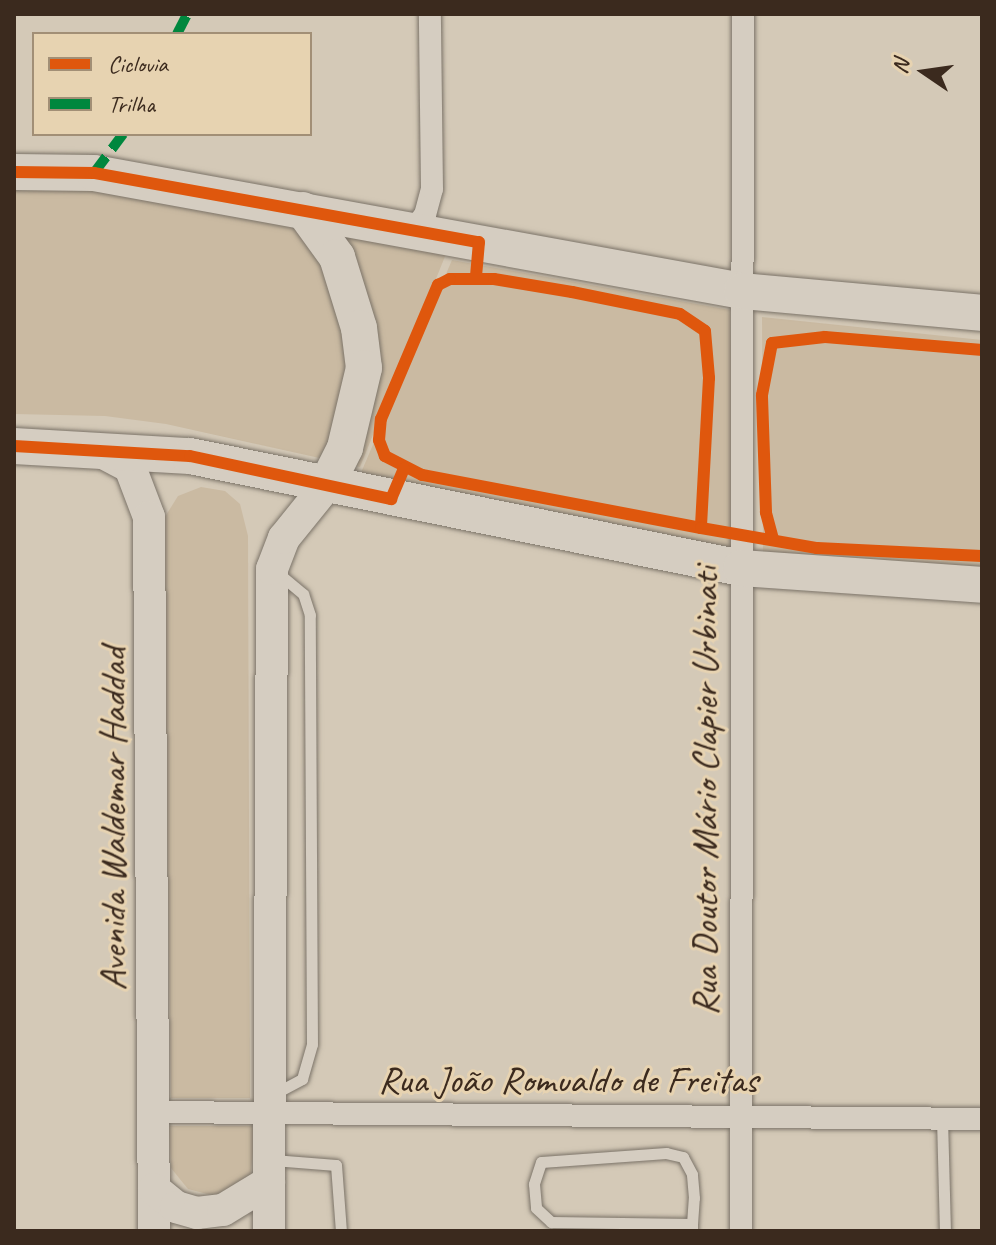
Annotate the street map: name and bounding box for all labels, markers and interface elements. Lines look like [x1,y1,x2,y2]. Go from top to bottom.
legend [32,32,312,136]
north arrow [884,32,964,112]
text: Ciclovia [108,49,168,79]
text: N [885,57,916,76]
text: Trilha [108,89,155,119]
street label: Rua Doutor Mário Clapier Urbinati [682,566,728,1016]
street label: Avenida Waldemar Haddad [90,647,136,991]
street label: Rua João Romualdo de Freitas [379,1057,757,1103]

